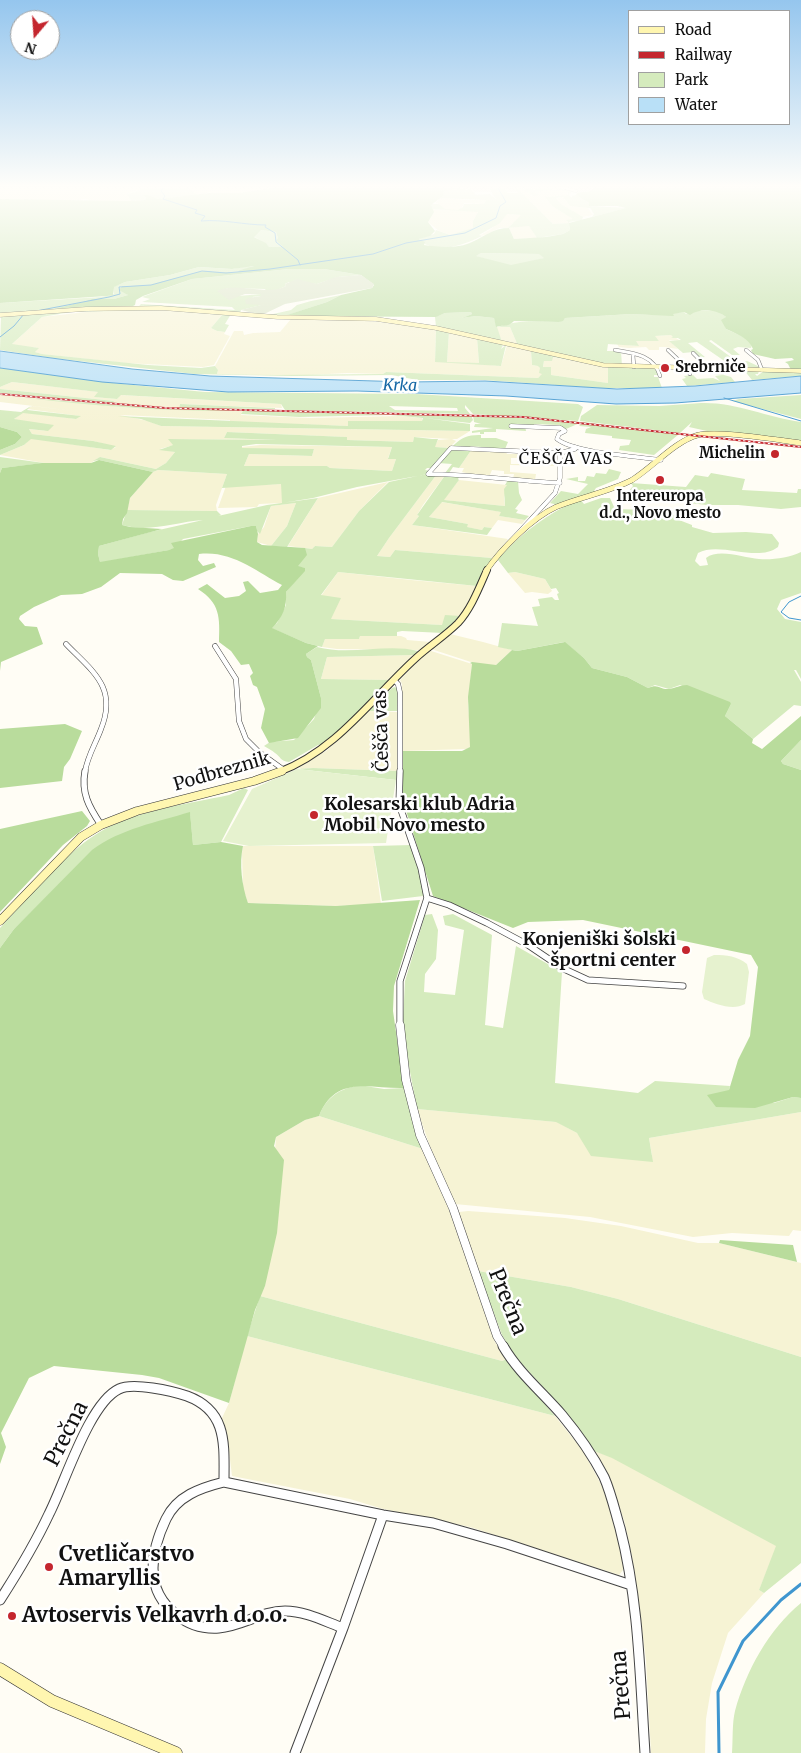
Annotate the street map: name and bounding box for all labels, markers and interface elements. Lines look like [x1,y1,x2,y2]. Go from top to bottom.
north arrow [10,10,60,60]
legend [628,10,791,125]
text: Road [675,20,711,39]
text: N [23,38,39,59]
text: Railway [675,45,732,64]
text: Park [675,70,708,89]
text: Water [675,95,717,114]
place label: Srebrniče [675,359,746,377]
marker: Srebrniče [659,362,671,374]
water label: Krka [383,376,417,396]
place label: Michelin [699,445,765,463]
marker: Michelin [769,448,781,460]
district label: ČEŠČA VAS [518,449,614,469]
marker: Intereuropa d.d., Novo mesto [654,474,666,486]
place label: Intereuropa d.d., Novo mesto [599,488,721,523]
street label: Češča vas [370,690,394,772]
street label: Podbreznik [171,748,273,796]
place label: Kolesarski klub Adria Mobil Novo mesto [324,794,515,836]
marker: Kolesarski klub Adria Mobil Novo mesto [308,809,320,821]
place label: Konjeniški šolski športni center [522,929,676,972]
marker: Konjeniški šolski športni center [680,944,692,956]
street label: Prečna [482,1265,532,1339]
street label: Prečna [40,1397,94,1471]
place label: Cvetličarstvo Amaryllis [59,1542,194,1592]
marker: Cvetličarstvo Amaryllis [43,1561,55,1573]
place label: Avtoservis Velkavrh d.o.o. [22,1603,287,1629]
marker: Avtoservis Velkavrh d.o.o. [6,1610,18,1622]
street label: Prečna [607,1649,637,1721]

